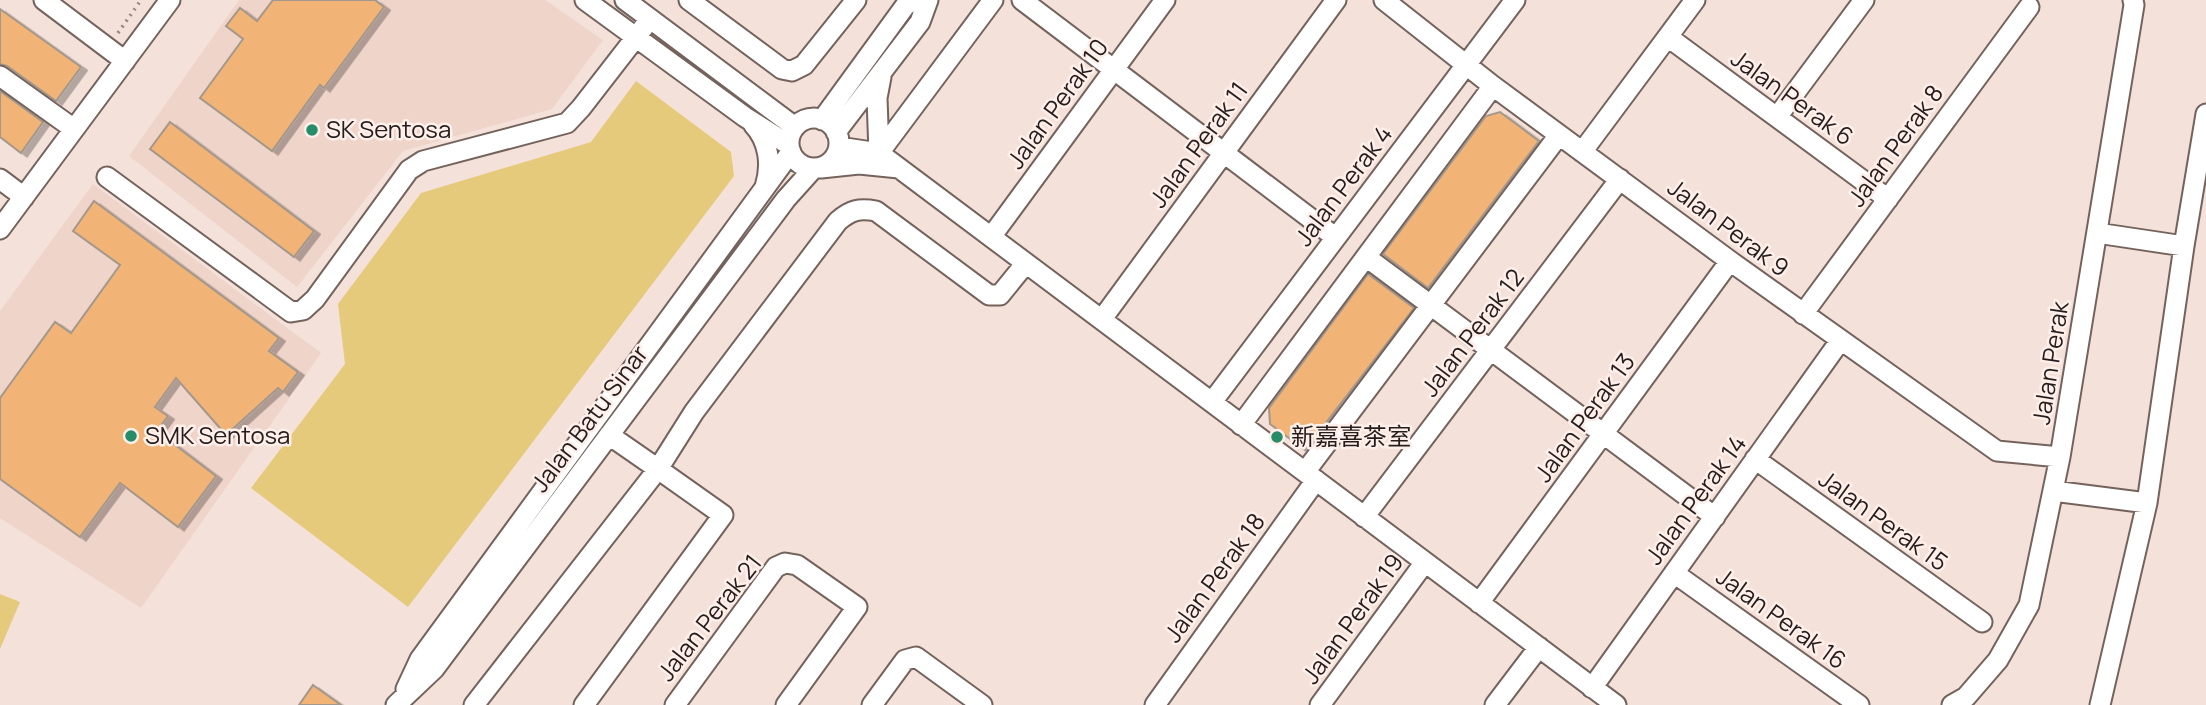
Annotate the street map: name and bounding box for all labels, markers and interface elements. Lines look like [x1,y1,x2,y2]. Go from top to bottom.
street label: Jalan Perak 10 [998,31,1115,175]
street label: Jalan Perak 6 [1725,41,1861,152]
street label: Jalan Perak 11 [1141,75,1255,214]
street label: Jalan Perak 8 [1839,78,1950,213]
place label: SK Sentosa [326,112,451,145]
street label: Jalan Perak 4 [1287,118,1399,252]
marker: SK Sentosa [304,122,320,138]
street label: Jalan Perak 9 [1661,170,1796,283]
street label: Jalan Perak 12 [1413,261,1531,403]
street label: Jalan Perak [2023,298,2076,427]
street label: Jalan Batu Sinar [523,338,655,498]
street label: Jalan Perak 13 [1526,346,1642,488]
place label: SMK Sentosa [145,418,290,451]
place label: 新嘉喜茶室 [1291,419,1411,452]
marker: SMK Sentosa [123,428,139,444]
street label: Jalan Perak 14 [1637,428,1753,571]
marker: 新嘉喜茶室 [1269,429,1285,445]
street label: Jalan Perak 15 [1813,462,1955,578]
street label: Jalan Perak 18 [1156,506,1272,648]
street label: Jalan Perak 19 [1293,546,1410,690]
street label: Jalan Perak 21 [649,547,769,687]
street label: Jalan Perak 16 [1710,559,1854,676]

